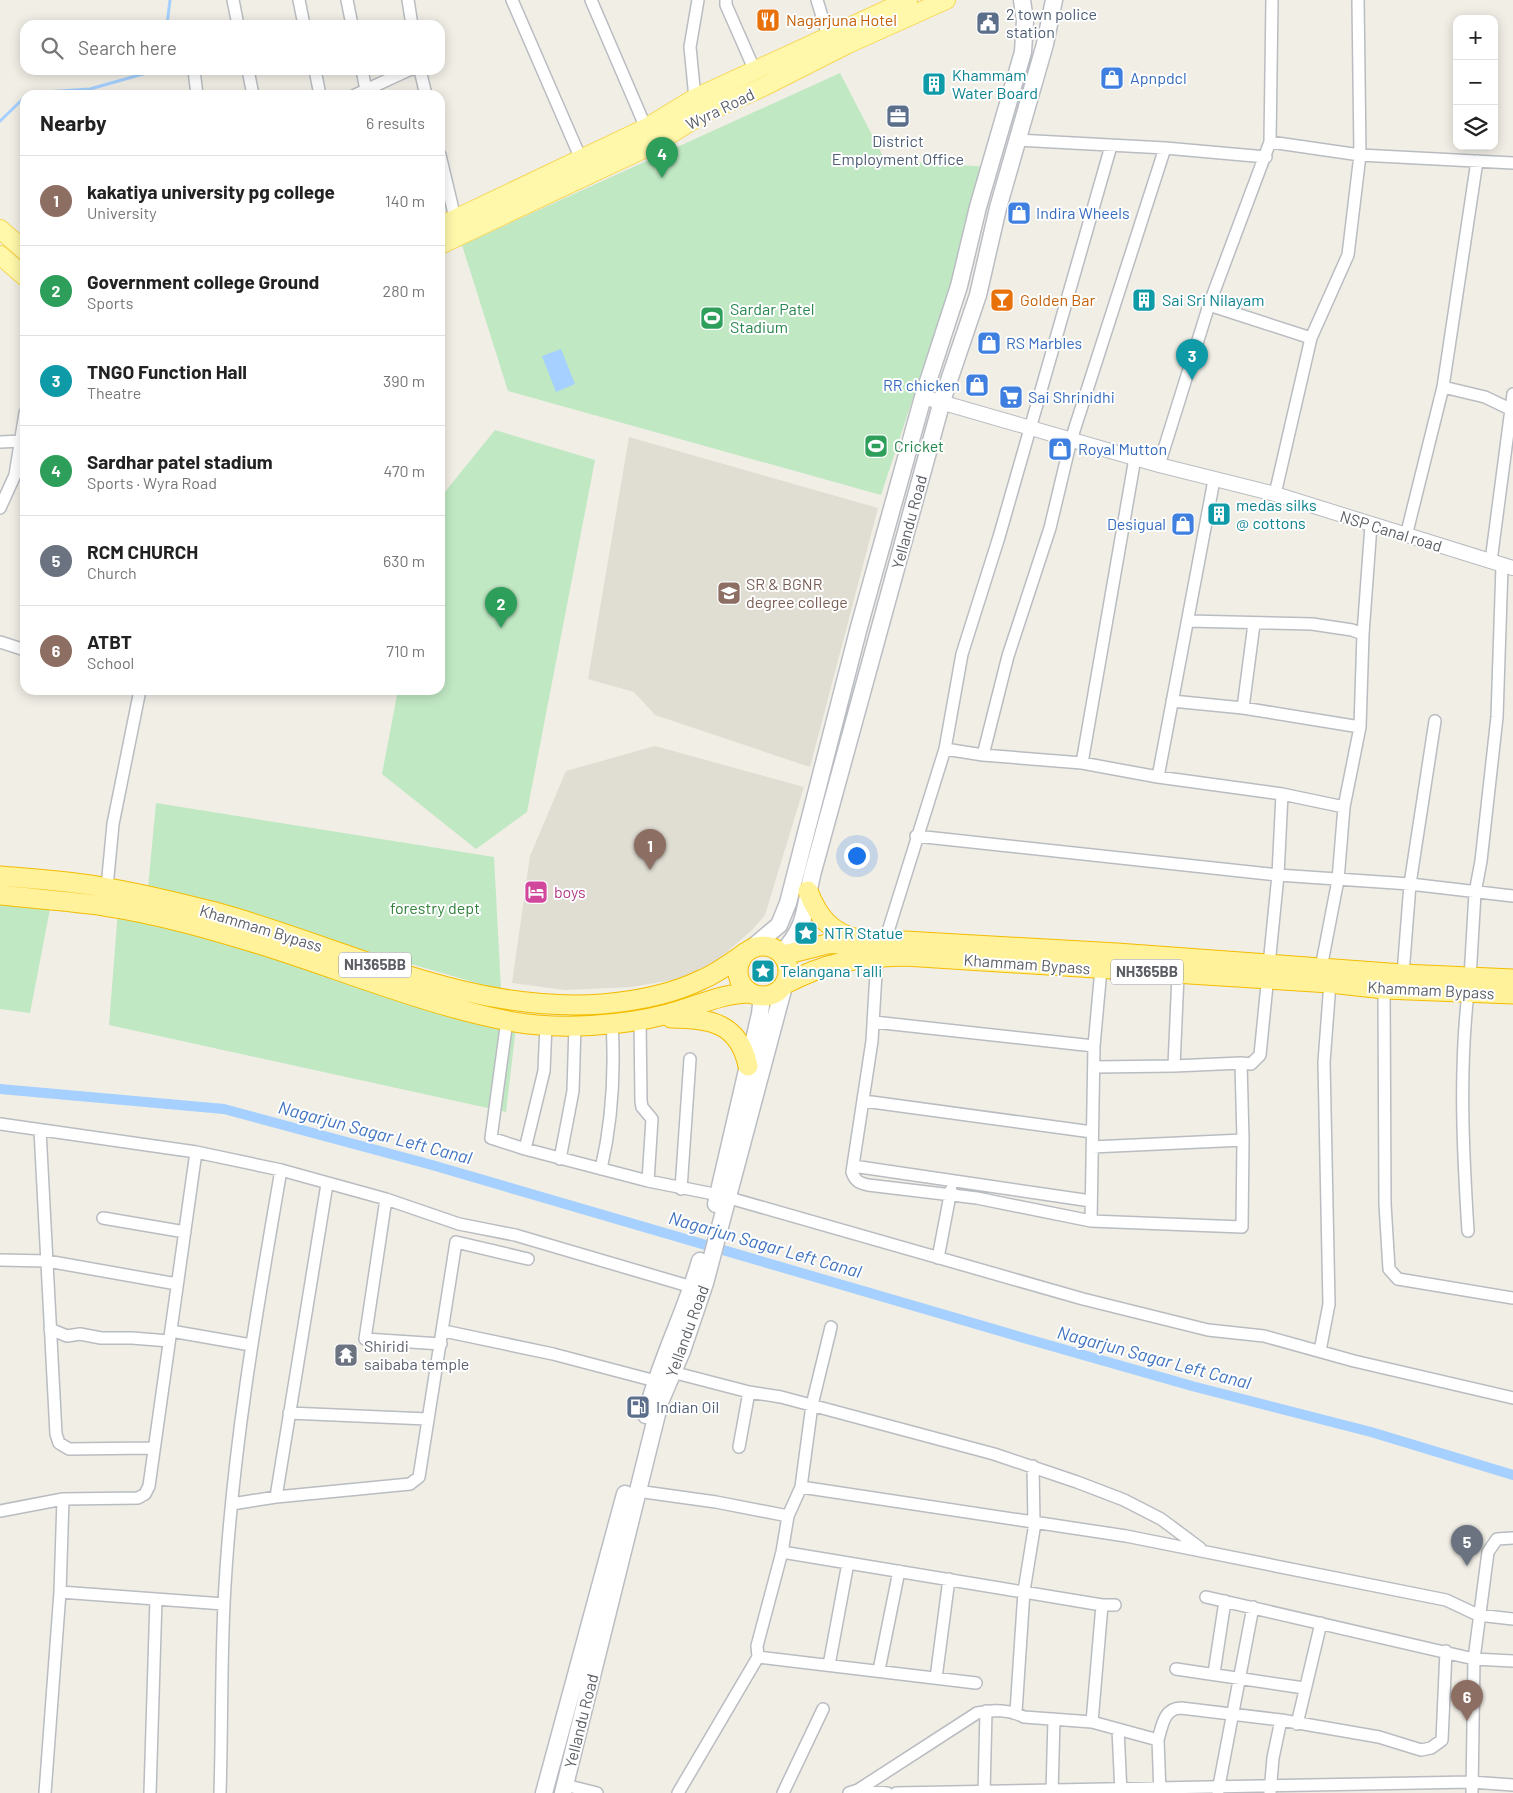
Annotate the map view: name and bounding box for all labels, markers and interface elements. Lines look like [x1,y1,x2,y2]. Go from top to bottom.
place label: 2 town police station [1006,4,1097,41]
restaurant icon: Nagarjuna Hotel [755,7,781,33]
place label: Nagarjuna Hotel [786,10,897,29]
public building icon: 2 town police station [975,10,1001,36]
map controls [1453,15,1498,150]
button: + [1453,15,1498,60]
search box [20,20,445,75]
icon: search [38,34,66,62]
text: Search here [78,36,177,59]
button: − [1453,60,1498,105]
place label: Khammam Water Board [952,65,1038,102]
shop icon: Apnpdcl [1099,65,1125,91]
place label: Apnpdcl [1130,68,1187,87]
building icon: Khammam Water Board [921,71,947,97]
street label: Wyra Road [682,84,757,133]
office icon: District Employment Office [885,103,911,129]
button: layers [1453,105,1498,150]
text: Nearby [40,110,106,135]
text: 6 results [366,113,425,132]
place label: District Employment Office [832,131,964,168]
pin: 4 [646,137,678,178]
text: kakatiya university pg college [87,180,335,203]
text: 1 [53,191,59,210]
text: 140 m [385,191,425,210]
shop icon: Indira Wheels [1006,200,1032,226]
text: University [87,203,157,222]
place label: Indira Wheels [1036,203,1130,222]
text: Government college Ground [87,270,319,293]
text: 2 [52,281,60,300]
text: 280 m [383,281,425,300]
bar icon: Golden Bar [989,287,1015,313]
building icon: Sai Sri Nilayam [1131,287,1157,313]
place label: Golden Bar [1020,290,1095,309]
place label: Sai Sri Nilayam [1162,290,1264,309]
text: Sports [87,293,133,312]
place label: Sardar Patel Stadium [730,299,815,336]
sports icon: Sardar Patel Stadium [699,305,725,331]
shop icon: RS Marbles [976,330,1002,356]
place label: RS Marbles [1006,333,1082,352]
pin: 3 [1176,339,1208,380]
text: TNGO Function Hall [87,360,247,383]
text: 3 [52,371,60,390]
text: 390 m [383,371,425,390]
shop icon: RR chicken [964,372,990,398]
place label: RR chicken [883,375,960,394]
text: Theatre [87,383,141,402]
supermarket icon: Sai Shrinidhi [998,384,1024,410]
place label: Sai Shrinidhi [1028,387,1115,406]
sports icon: Cricket [863,433,889,459]
place label: Cricket [894,436,944,455]
shop icon: Royal Mutton [1047,436,1073,462]
place label: Royal Mutton [1078,439,1167,458]
text: Sardhar patel stadium [87,450,273,473]
text: 4 [51,461,61,480]
text: 470 m [384,461,425,480]
text: Sports · Wyra Road [87,473,217,492]
street label: Yellandu Road [887,473,930,571]
place label: medas silks @ cottons [1236,495,1317,532]
building icon: medas silks @ cottons [1206,501,1232,527]
street label: NSP Canal road [1338,506,1444,555]
shop icon: Desigual [1170,511,1196,537]
place label: Desigual [1107,514,1166,533]
text: RCM CHURCH [87,540,198,563]
text: 5 [52,551,60,570]
text: 630 m [383,551,425,570]
text: Church [87,563,137,582]
place label: SR & BGNR degree college [746,574,848,611]
school or university icon: SR & BGNR degree college [716,580,742,606]
pin: 2 [485,587,517,628]
text: ATBT [87,630,132,653]
text: 6 [52,641,60,660]
text: 710 m [386,641,425,660]
text: School [87,653,134,672]
pin: 1 [634,829,666,870]
your location [844,843,870,869]
hotel icon: boys [523,879,549,905]
place label: boys [554,882,586,901]
park label: forestry dept [390,898,480,917]
street label: Khammam Bypass [198,900,325,955]
place icon: NTR Statue [793,920,819,946]
place label: NTR Statue [824,923,903,942]
street label: Khammam Bypass [963,950,1091,977]
road number: NH365BB [339,952,411,978]
place icon: Telangana Talli [750,958,776,984]
road number: NH365BB [1111,960,1183,984]
place label: Telangana Talli [780,961,882,980]
street label: Khammam Bypass [1367,977,1495,1002]
water label: Nagarjun Sagar Left Canal [276,1096,475,1168]
water label: Nagarjun Sagar Left Canal [666,1206,864,1282]
street label: Yellandu Road [661,1282,712,1379]
water label: Nagarjun Sagar Left Canal [1055,1321,1254,1393]
place label: Shiridi saibaba temple [364,1336,469,1373]
temple icon: Shiridi saibaba temple [333,1342,359,1368]
fuel station icon: Indian Oil [625,1394,651,1420]
place label: Indian Oil [656,1397,719,1416]
pin: 5 [1451,1525,1483,1566]
street label: Yellandu Road [560,1672,601,1770]
pin: 6 [1451,1680,1483,1721]

